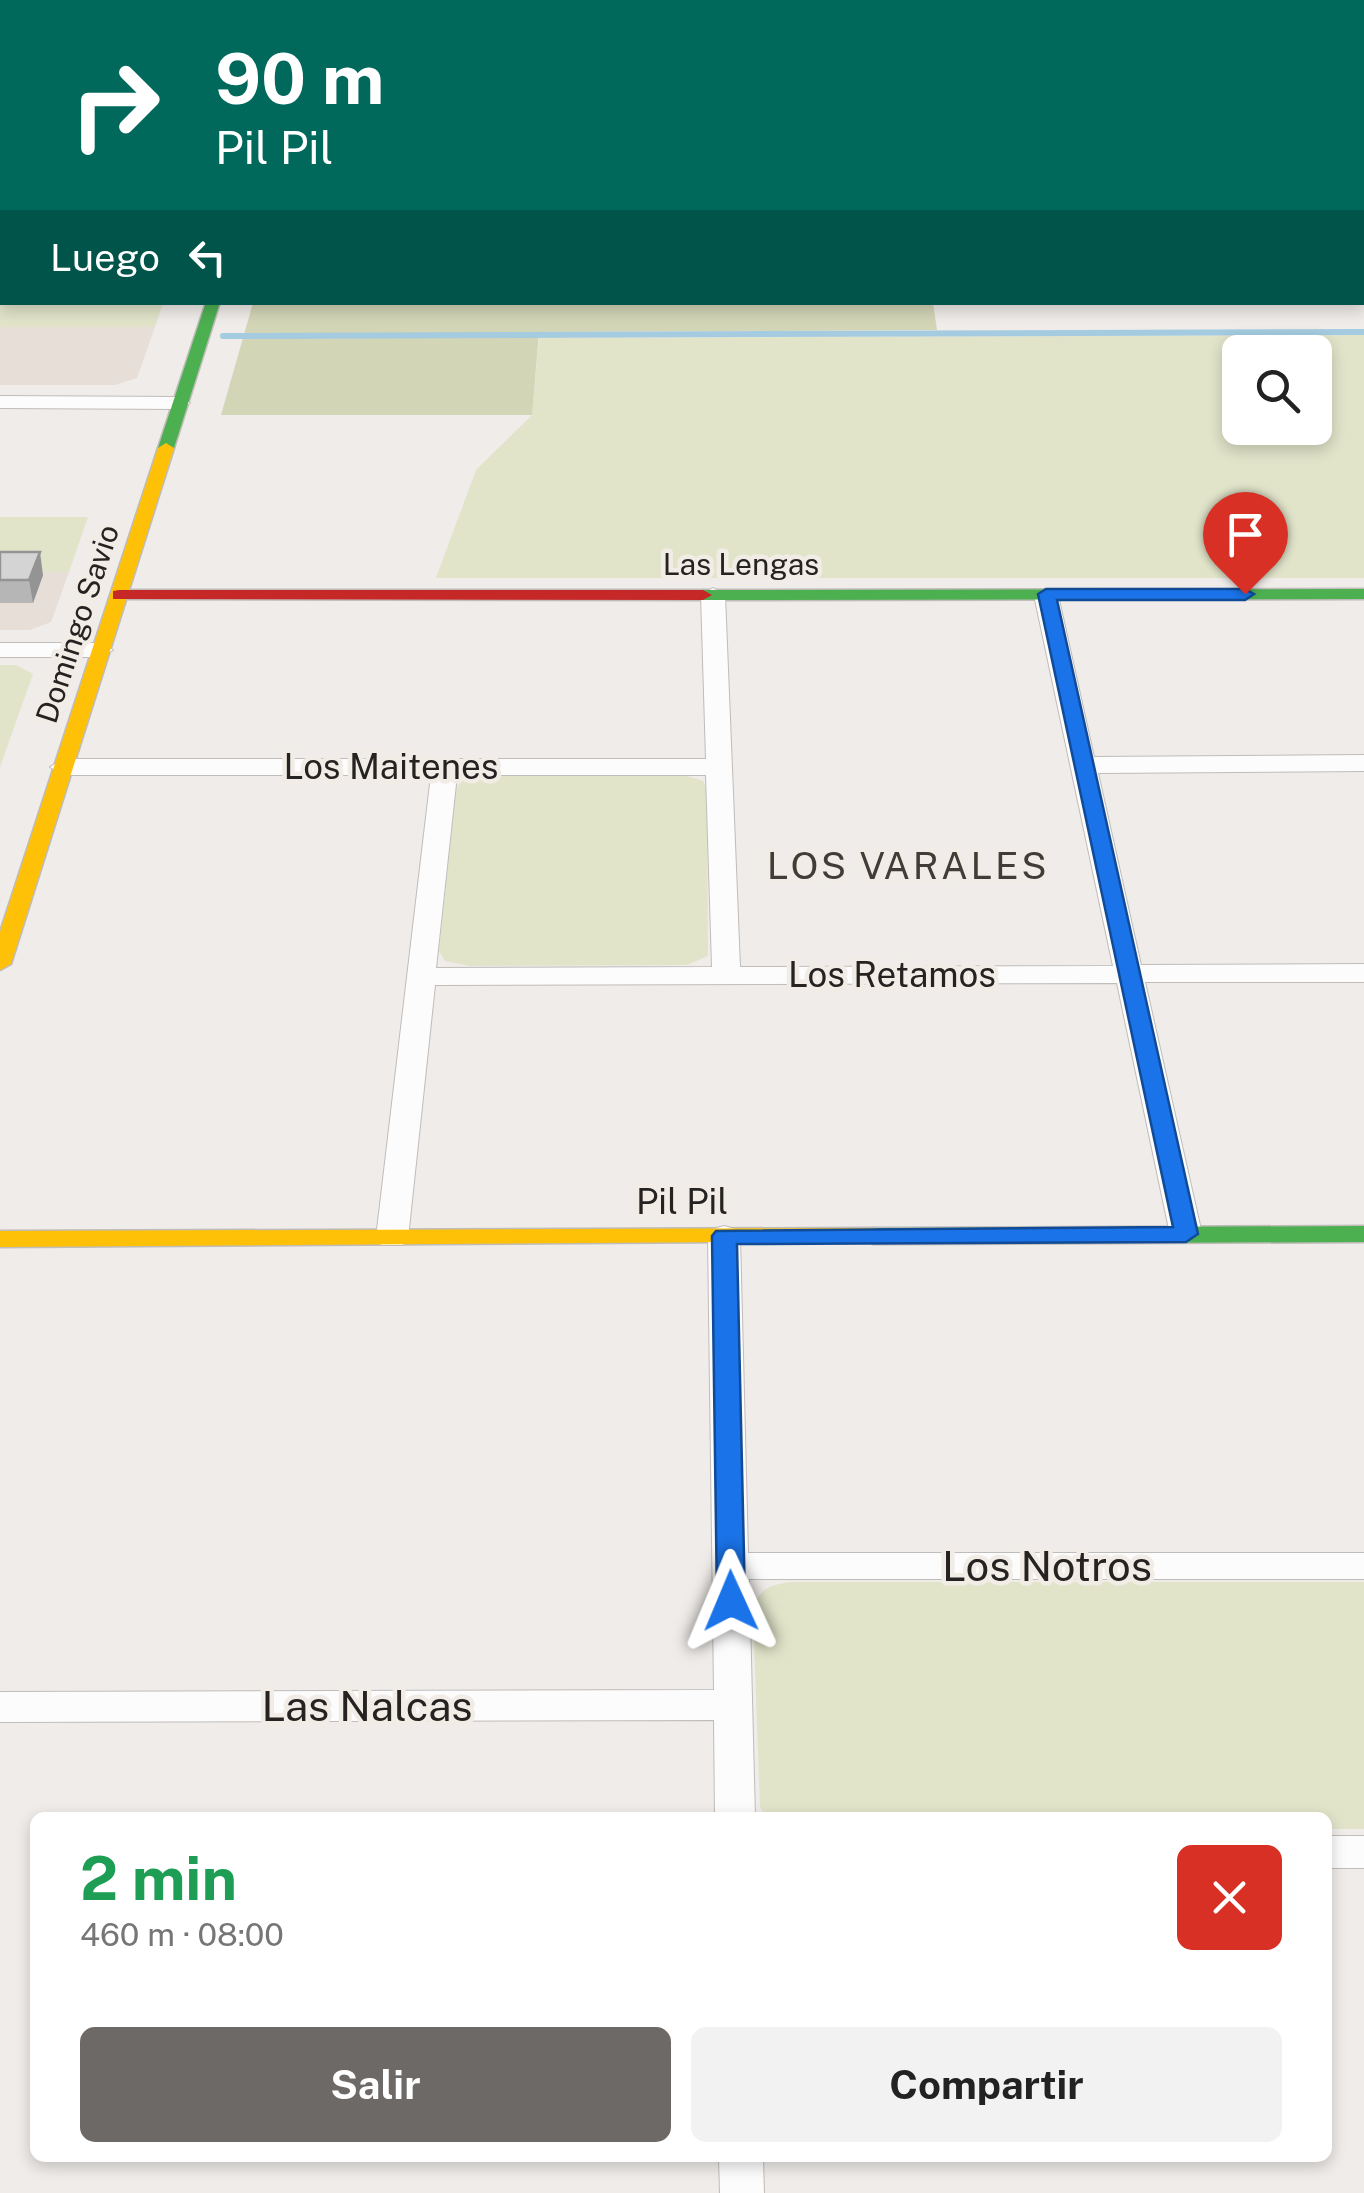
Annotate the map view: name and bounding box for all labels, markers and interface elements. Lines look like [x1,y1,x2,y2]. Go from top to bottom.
text: 90 m [215,37,385,120]
icon: right [50,40,180,170]
text: Pil Pil [215,121,333,174]
icon: left [180,230,235,285]
text: Luego [50,235,160,280]
map controls [1222,335,1332,445]
button: search [1222,335,1332,445]
pin [1203,492,1288,595]
icon: arrive [1218,507,1273,562]
street label: Domingo Savio [28,520,126,727]
street label: Las Lengas [663,546,819,582]
street label: Los Maitenes [284,746,498,787]
district label: LOS VARALES [767,843,1049,888]
street label: Los Retamos [788,954,996,995]
street label: Pil Pil [636,1181,728,1222]
street label: Los Notros [942,1541,1152,1590]
position arrow [679,1549,783,1653]
street label: Las Nalcas [261,1681,473,1730]
text: 2 min [80,1843,237,1914]
button: close [1177,1845,1282,1950]
text: 460 m · 08:00 [80,1916,284,1953]
button: Salir [80,2027,671,2142]
button: Compartir [691,2027,1282,2142]

